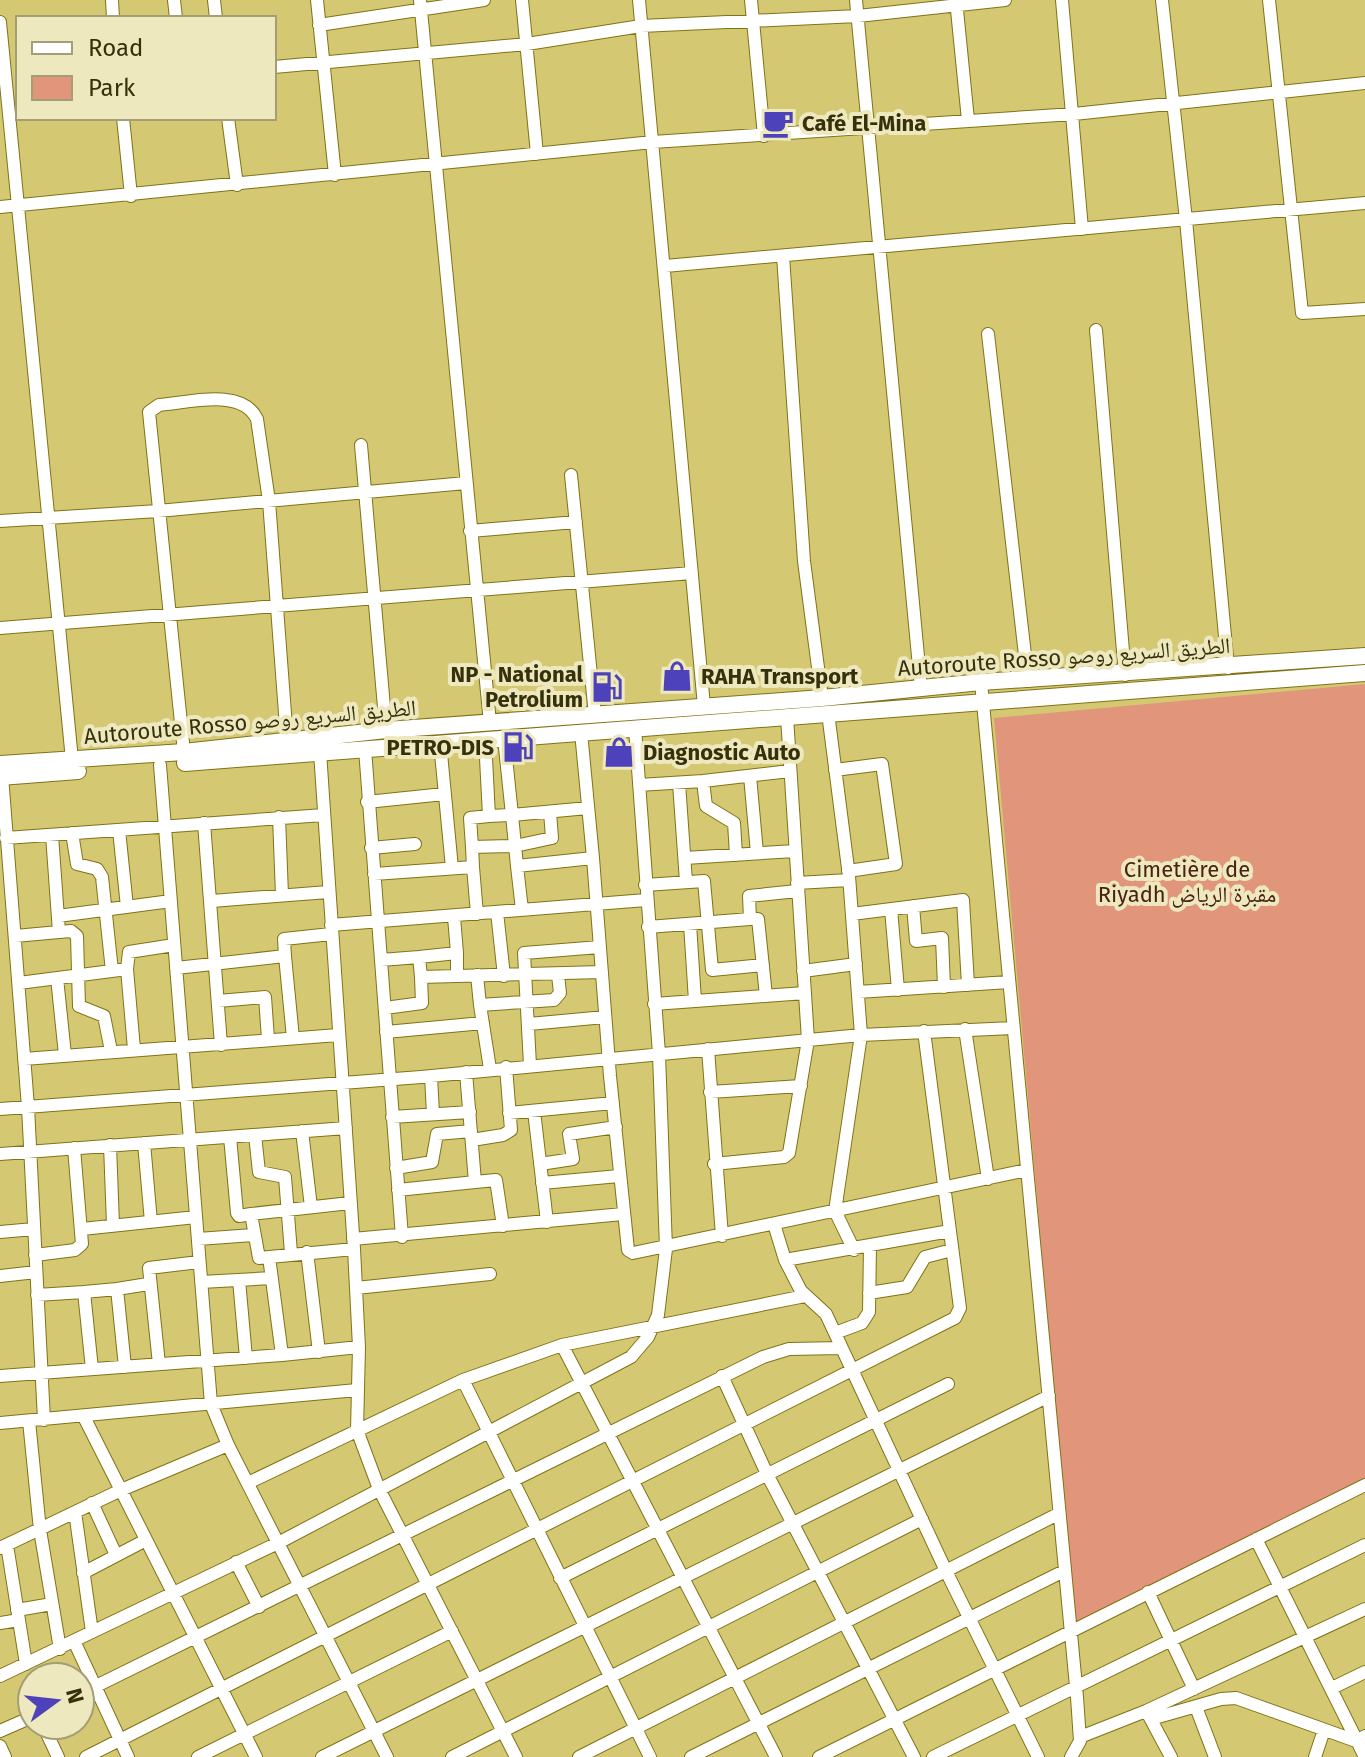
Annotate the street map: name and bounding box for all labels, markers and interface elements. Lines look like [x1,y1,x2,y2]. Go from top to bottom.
legend [16,16,276,120]
text: Road [88,34,143,62]
text: Park [88,74,136,102]
cafe icon: Café El-Mina [761,106,795,140]
place label: Café El-Mina [802,110,926,137]
street label: Autoroute Rosso الطريق السريع روصو [897,632,1231,682]
shop icon: RAHA Transport [660,659,694,693]
place label: NP - National Petrolium [451,661,583,713]
place label: RAHA Transport [701,663,859,690]
fuel station icon: NP - National Petrolium [590,670,624,704]
street label: Autoroute Rosso الطريق السريع روصو [83,694,417,750]
fuel station icon: PETRO-DIS [501,730,535,764]
place label: PETRO-DIS [387,734,494,761]
shop icon: Diagnostic Auto [602,735,636,769]
place label: Diagnostic Auto [643,739,801,766]
park label: Cimetière de Riyadh مقبرة الرياض [1098,856,1276,908]
north arrow [16,1661,96,1741]
text: N [60,1685,90,1706]

